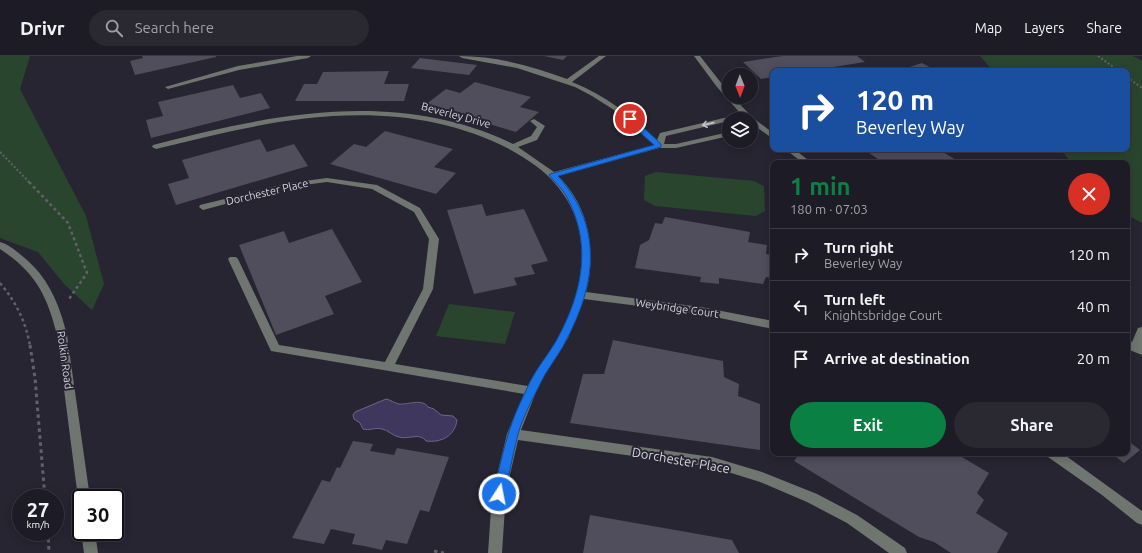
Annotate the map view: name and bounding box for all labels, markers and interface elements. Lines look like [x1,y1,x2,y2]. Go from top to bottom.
search box [89,10,369,46]
text: Drivr [20,17,65,39]
icon: search [103,17,125,39]
text: Search here [135,19,214,36]
text: Map [975,20,1002,36]
text: Layers [1024,20,1064,36]
text: Share [1086,20,1122,36]
north arrow [722,68,758,104]
map controls [722,68,758,148]
icon: right [790,84,842,136]
text: 120 m [856,84,934,115]
street label: Beverley Drive [420,100,492,130]
pin [613,102,647,136]
icon: arrive [619,108,641,130]
button: layers [722,112,758,148]
text: Beverley Way [856,117,965,137]
one-way arrow [702,120,715,128]
text: 1 min [790,173,851,200]
button: close [1068,173,1110,215]
street label: Dorchester Place [225,177,309,207]
text: 180 m · 07:03 [790,202,868,216]
text: Turn right [824,239,894,256]
icon: right [790,244,812,266]
text: 120 m [1068,246,1110,263]
text: Beverley Way [824,256,902,270]
text: Turn left [824,291,885,308]
street label: Weybridge Court [635,296,720,320]
icon: left [790,296,812,318]
text: 40 m [1077,298,1110,315]
text: Knightsbridge Court [824,308,942,322]
street label: Rolkin Road [55,330,75,390]
icon: arrive [790,348,812,370]
text: Arrive at destination [824,350,970,367]
text: 20 m [1077,350,1110,367]
button: Exit [790,402,946,448]
button: Share [954,402,1110,448]
street label: Dorchester Place [631,444,731,476]
position arrow [478,473,520,515]
speed limit sign: 30 [72,489,124,541]
text: 27 [27,498,49,521]
text: km/h [26,519,50,530]

